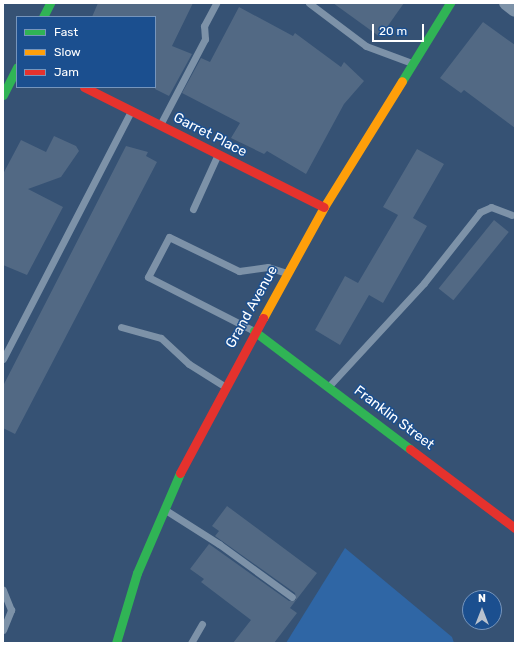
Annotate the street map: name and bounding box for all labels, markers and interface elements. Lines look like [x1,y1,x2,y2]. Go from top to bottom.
legend [16,16,156,88]
scale bar [374,16,426,42]
text: 20 m [379,24,407,38]
text: Fast [54,25,78,39]
text: Slow [54,45,81,59]
text: Jam [54,65,79,79]
street label: Garret Place [170,109,250,161]
street label: Grand Avenue [222,263,282,351]
street label: Franklin Street [351,382,437,454]
north arrow [462,590,502,630]
text: N [478,592,486,605]

